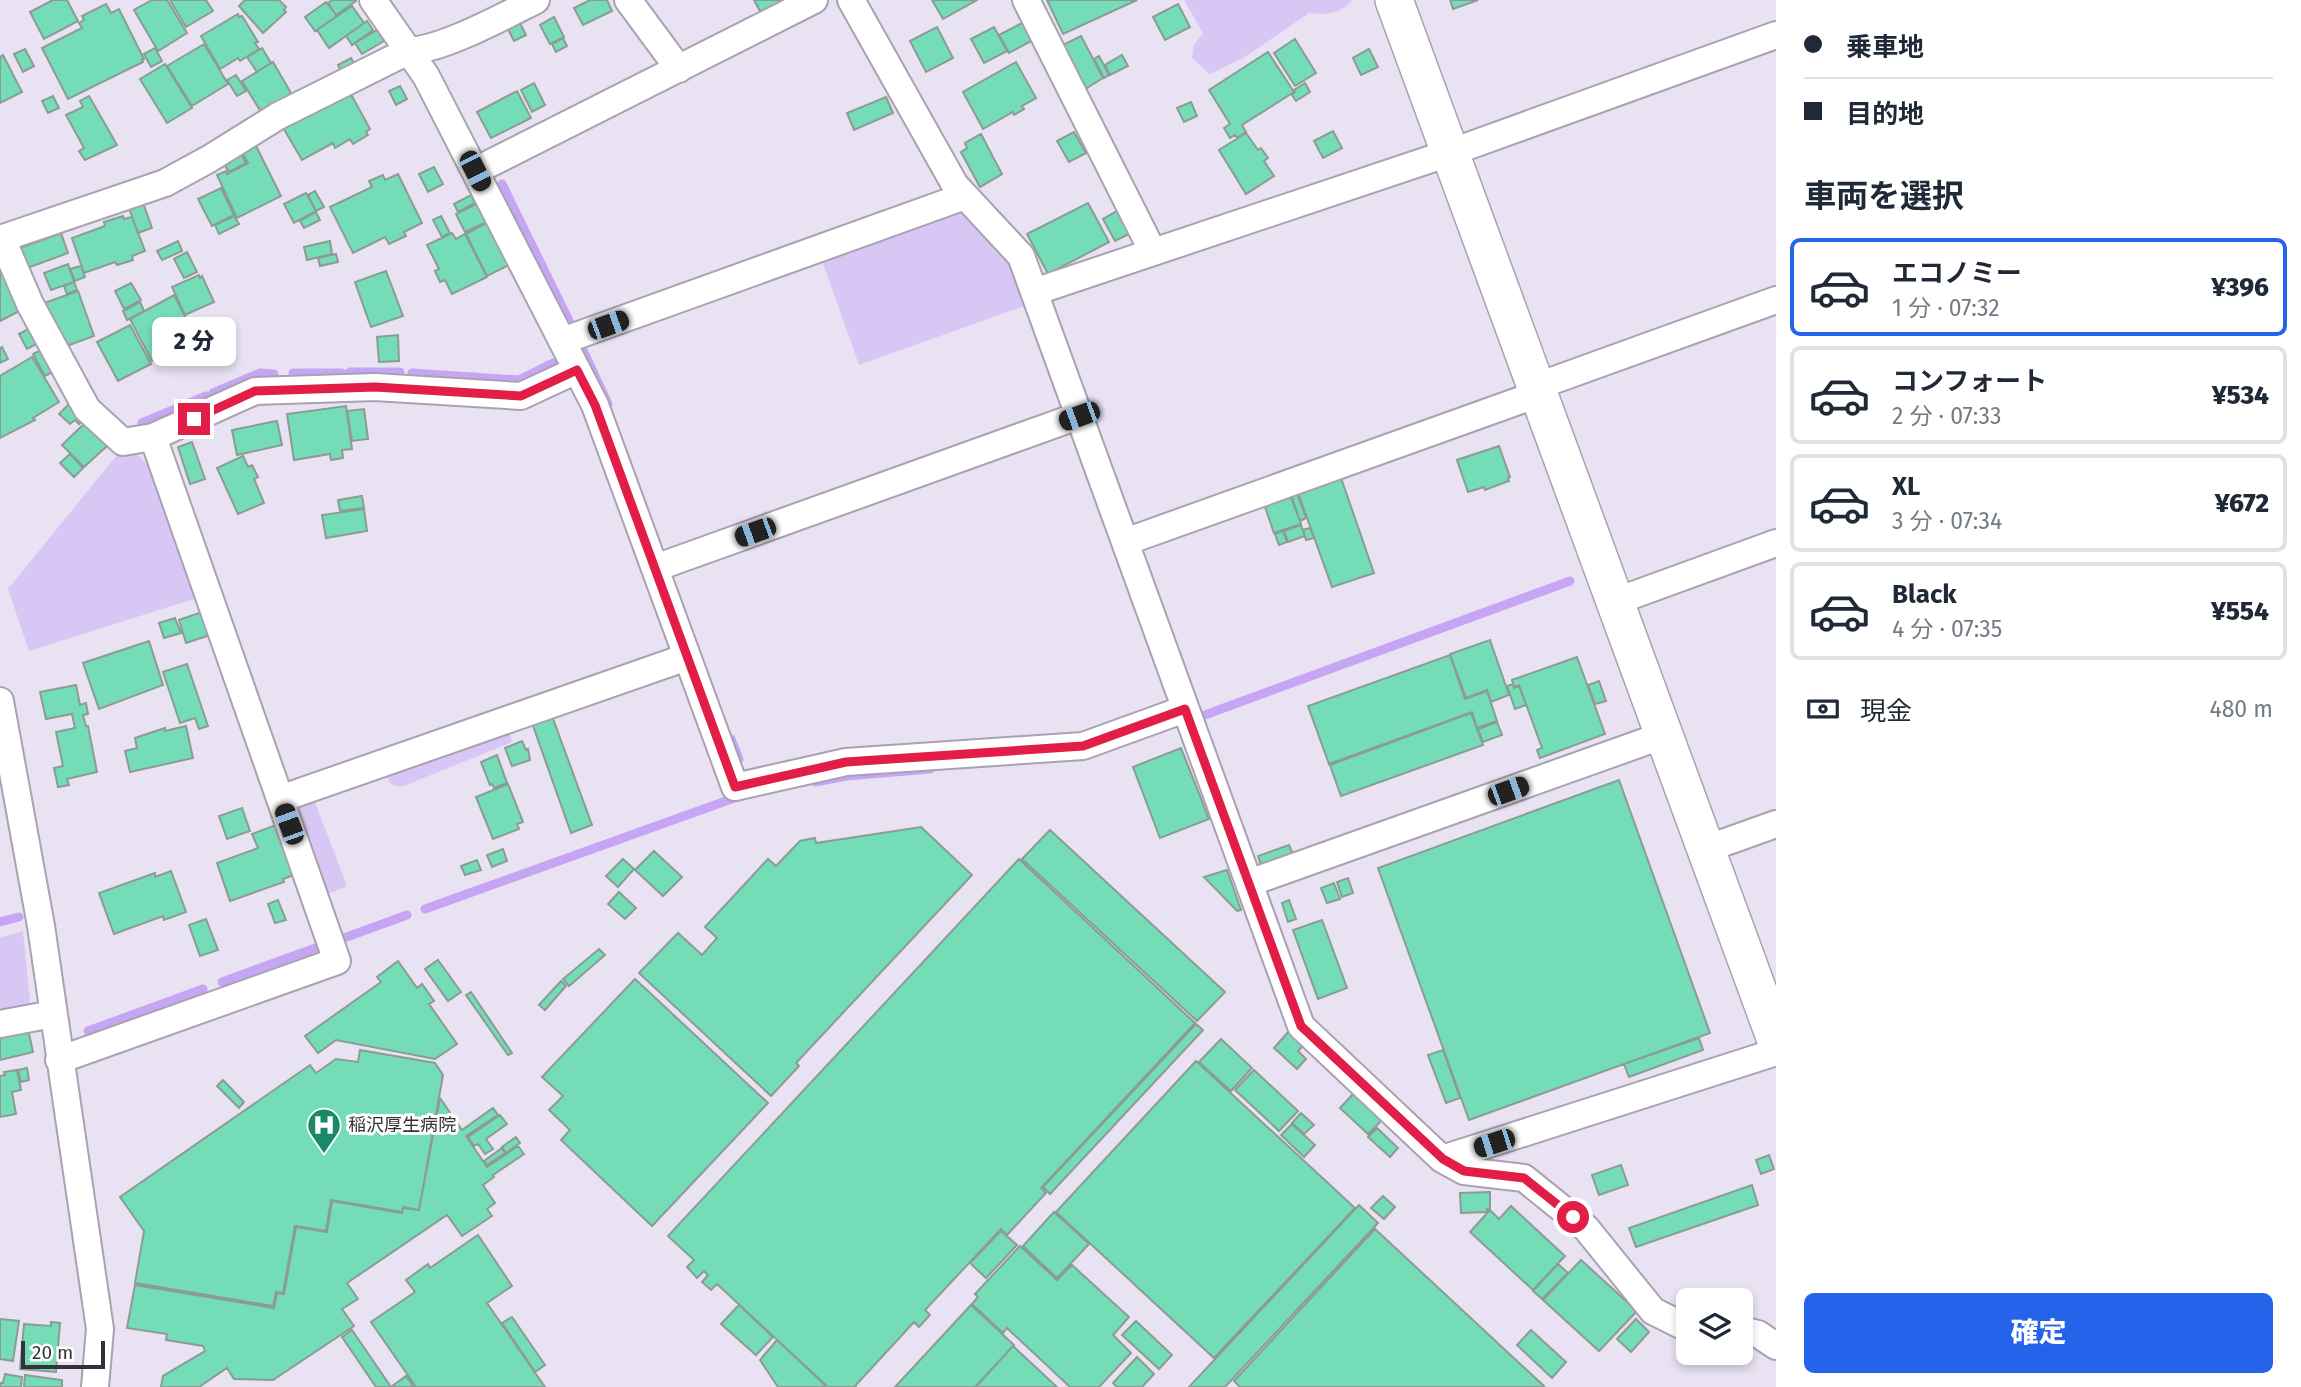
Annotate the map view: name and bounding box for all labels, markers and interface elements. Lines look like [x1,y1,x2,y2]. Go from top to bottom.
text: 乗車地 [1846,32,1924,63]
text: 目的地 [1846,99,1924,130]
car [457,148,494,194]
text: 車両を選択 [1804,177,1964,215]
icon: car [1808,256,1871,319]
text: エコノミー [1892,258,2022,289]
text: ¥396 [2211,272,2269,303]
text: 1 分 · 07:32 [1892,294,2000,322]
car [585,308,632,342]
callout: 2 分 [152,318,236,366]
text: 2 分 [174,327,214,355]
icon: car [1808,364,1871,427]
text: コンフォート [1892,366,2047,397]
text: ¥534 [2212,380,2269,411]
car [1056,399,1103,433]
text: 2 分 · 07:33 [1892,402,2001,430]
route end [178,403,210,435]
text: XL [1892,471,1920,502]
icon: car [1808,472,1871,535]
text: ¥672 [2215,488,2269,519]
text: 3 分 · 07:34 [1892,507,2002,535]
car [732,515,779,549]
text: Black [1892,579,1957,610]
icon: car [1808,580,1871,643]
text: ¥554 [2211,596,2269,627]
text: 4 分 · 07:35 [1892,615,2002,643]
icon: cash [1804,690,1842,728]
text: 480 m [2209,695,2273,723]
text: 現金 [1860,696,1912,727]
car [1485,774,1532,808]
car [272,801,307,847]
hospital icon: 稲沢厚生病院 [305,1106,343,1155]
place label: 稲沢厚生病院 [348,1114,456,1136]
car [1471,1127,1518,1159]
route start [1557,1201,1589,1233]
map controls [1676,1288,1753,1365]
button: layers [1676,1288,1753,1365]
button: 確定 [1804,1293,2273,1373]
scale bar [21,1338,105,1370]
text: 20 m [32,1341,73,1364]

